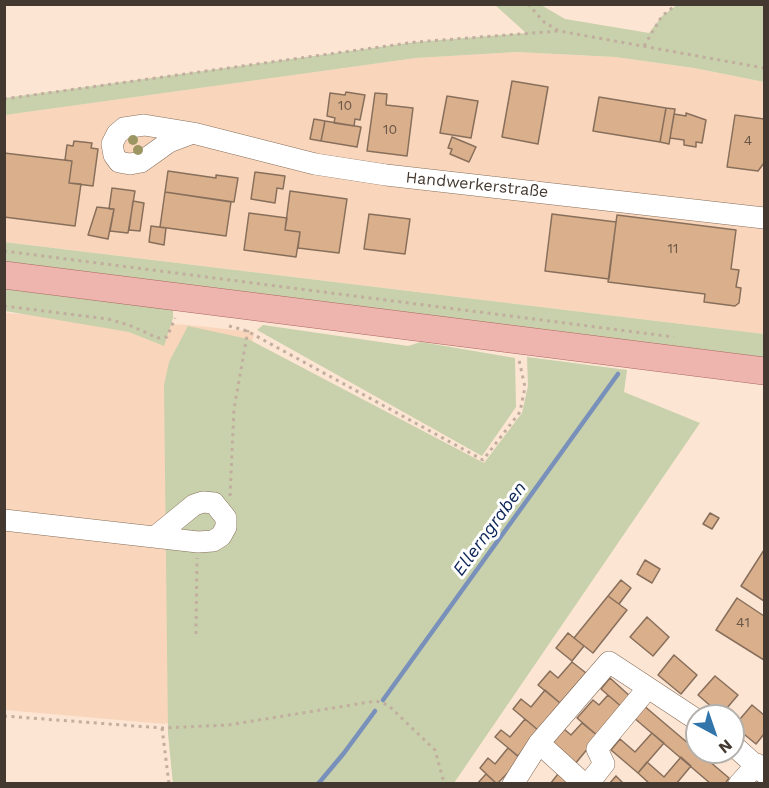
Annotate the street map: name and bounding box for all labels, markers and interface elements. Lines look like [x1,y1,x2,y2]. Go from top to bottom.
house number: 10 [338,98,352,114]
house number: 10 [383,122,397,138]
house number: 4 [744,133,752,149]
street label: Handwerkerstraße [405,168,549,202]
house number: 11 [668,241,678,257]
water label: Ellerngraben [449,478,531,580]
house number: 41 [736,615,750,631]
north arrow [685,704,745,764]
text: N [715,736,736,758]

